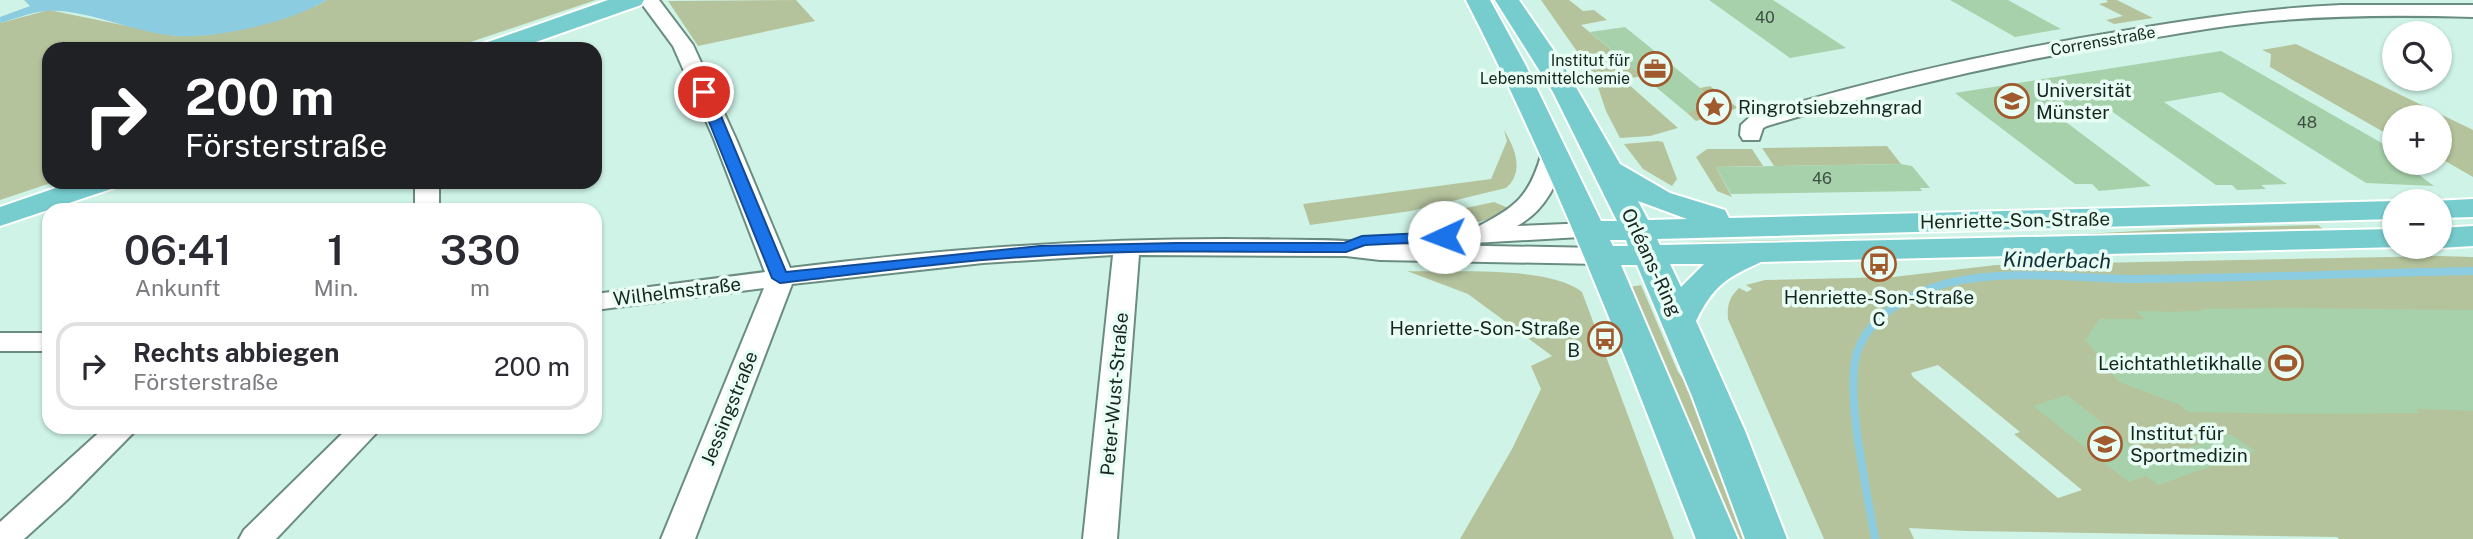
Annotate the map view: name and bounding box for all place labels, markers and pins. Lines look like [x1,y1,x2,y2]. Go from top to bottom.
office icon: Institut für Lebensmittelchemie [1636,50,1674,88]
place label: Institut für Lebensmittelchemie [1480,51,1630,88]
pin [674,62,734,122]
place label: Universität Münster [2036,79,2132,123]
school or university icon: Universität Münster [1993,82,2031,120]
place icon: Ringrotsiebzehngrad [1695,88,1733,126]
place label: Ringrotsiebzehngrad [1738,96,1922,118]
bus stop icon: Henriette-Son-Straße C [1860,245,1898,283]
place label: Henriette-Son-Straße C [1784,286,1974,330]
place label: Henriette-Son-Straße B [1390,317,1580,361]
bus stop icon: Henriette-Son-Straße B [1586,320,1624,358]
sports icon: Leichtathletikhalle [2267,344,2305,382]
place label: Leichtathletikhalle [2098,352,2262,374]
place label: Institut für Sportmedizin [2130,422,2248,466]
school or university icon: Institut für Sportmedizin [2086,425,2124,463]

